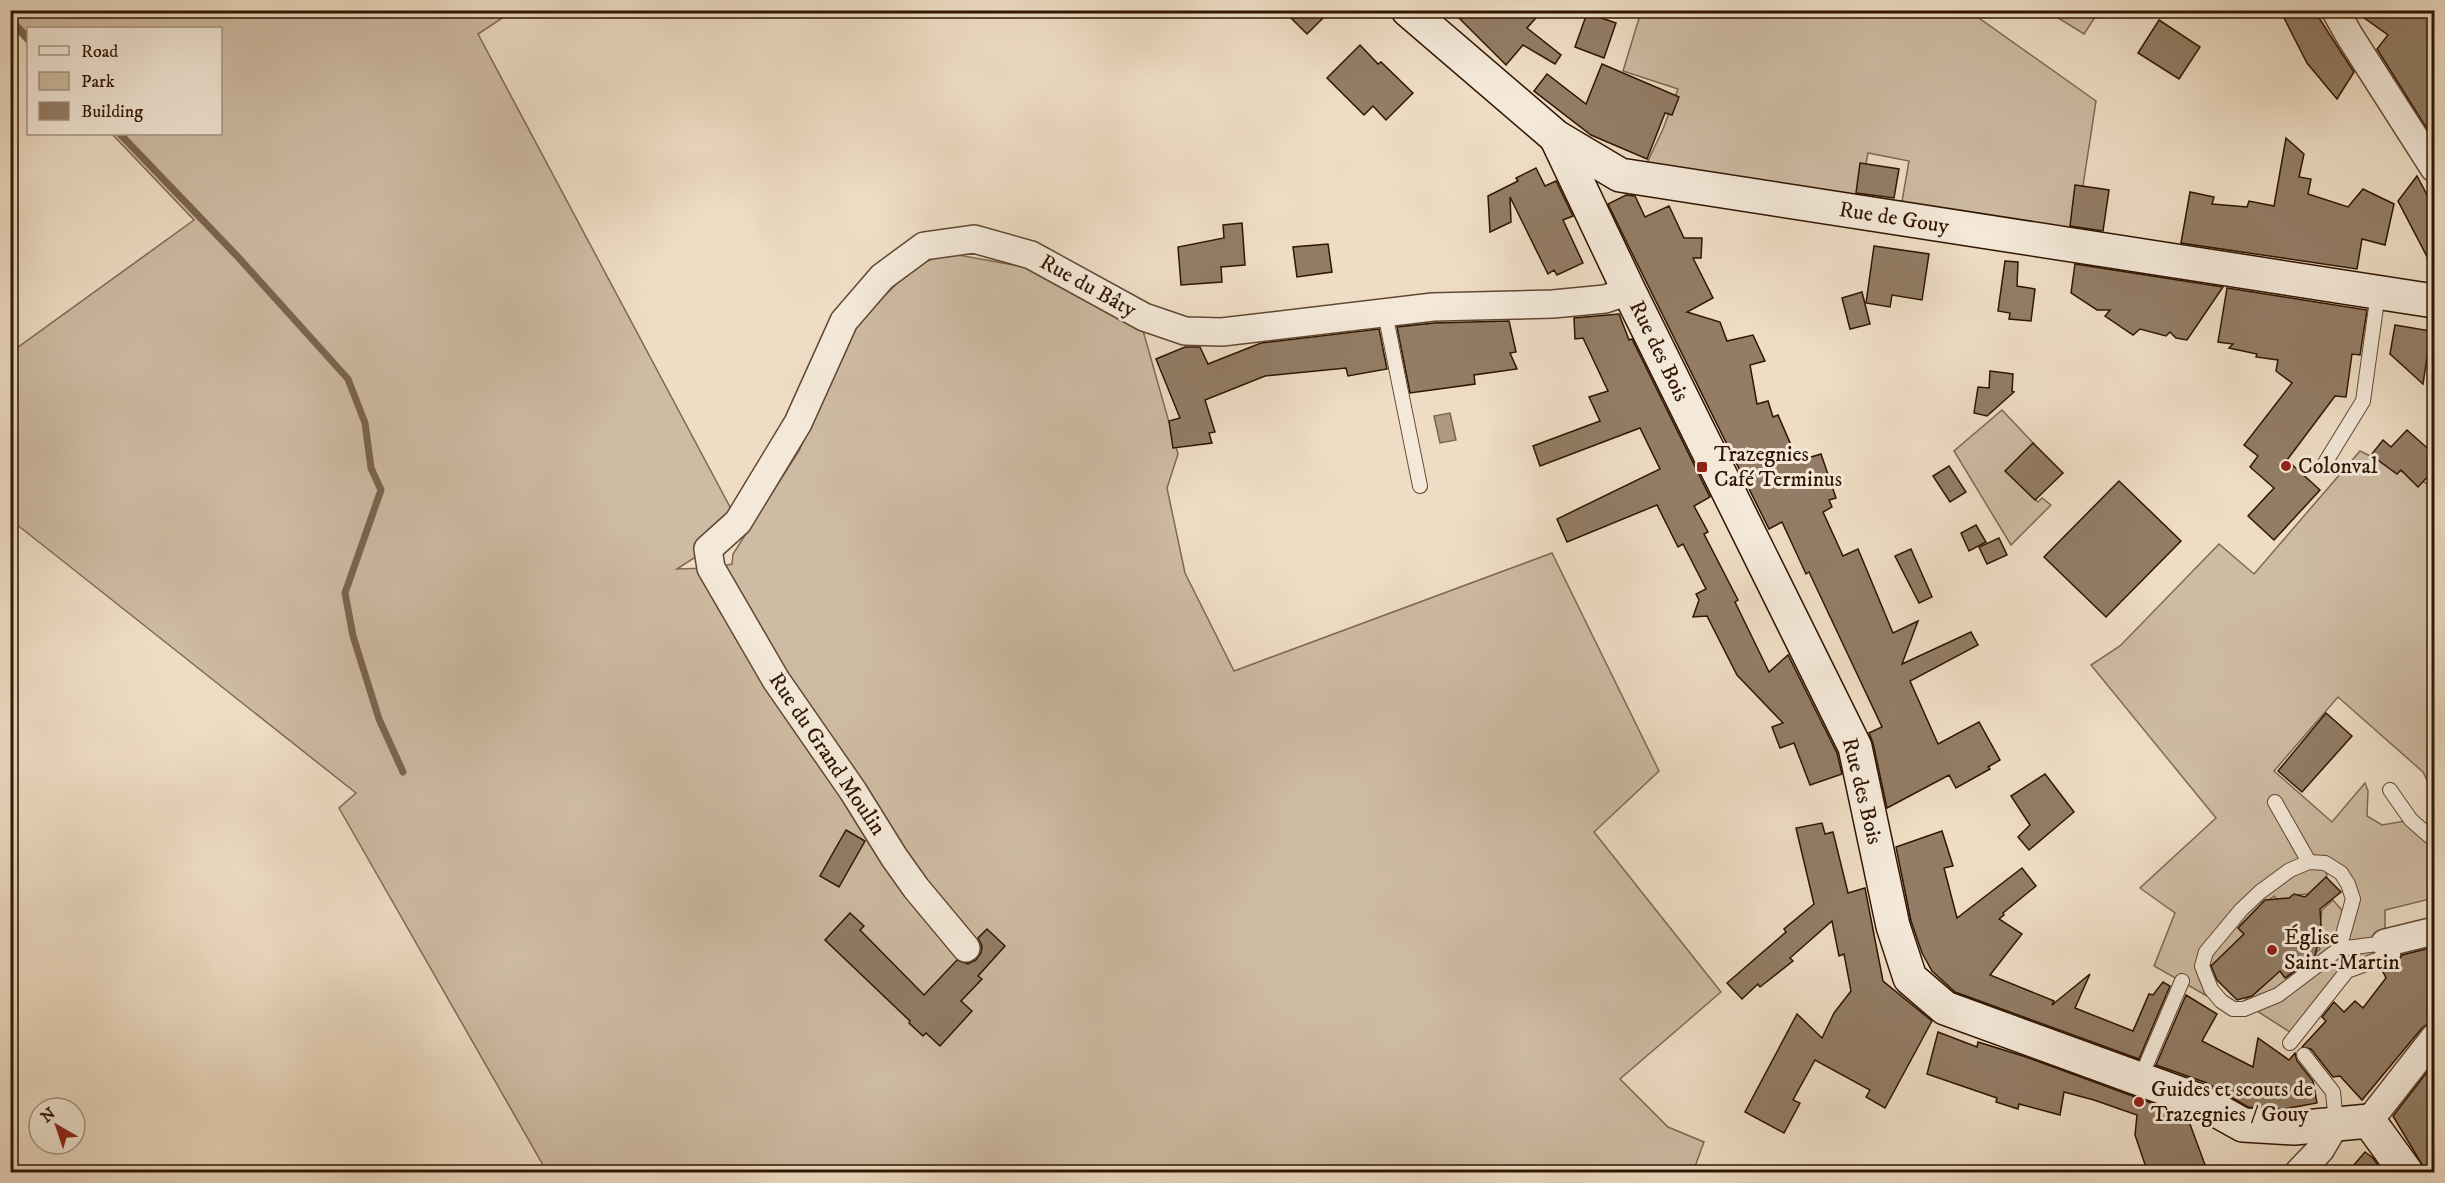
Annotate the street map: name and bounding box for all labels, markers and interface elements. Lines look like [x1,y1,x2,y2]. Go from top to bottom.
legend [27,27,222,135]
text: Road [81,41,118,63]
text: Park [81,71,115,93]
text: Building [81,101,143,123]
street label: Rue de Gouy [1837,196,1951,240]
street label: Rue du Bâty [1035,248,1141,324]
street label: Rue des Bois [1623,296,1695,406]
place label: Trazegnies Café Terminus [1714,441,1842,493]
place label: Colonval [2298,453,2378,480]
marker: Colonval [2279,459,2293,473]
marker: Trazegnies Café Terminus [1695,460,1709,474]
street label: Rue du Grand Moulin [763,668,892,841]
street label: Rue des Bois [1836,735,1888,847]
place label: Église Saint-Martin [2284,924,2400,976]
marker: Église Saint-Martin [2265,943,2279,957]
place label: Guides et scouts de Trazegnies / Gouy [2151,1076,2313,1128]
marker: Guides et scouts de Trazegnies / Gouy [2132,1095,2146,1109]
north arrow [27,1096,87,1156]
text: N [37,1103,60,1127]

